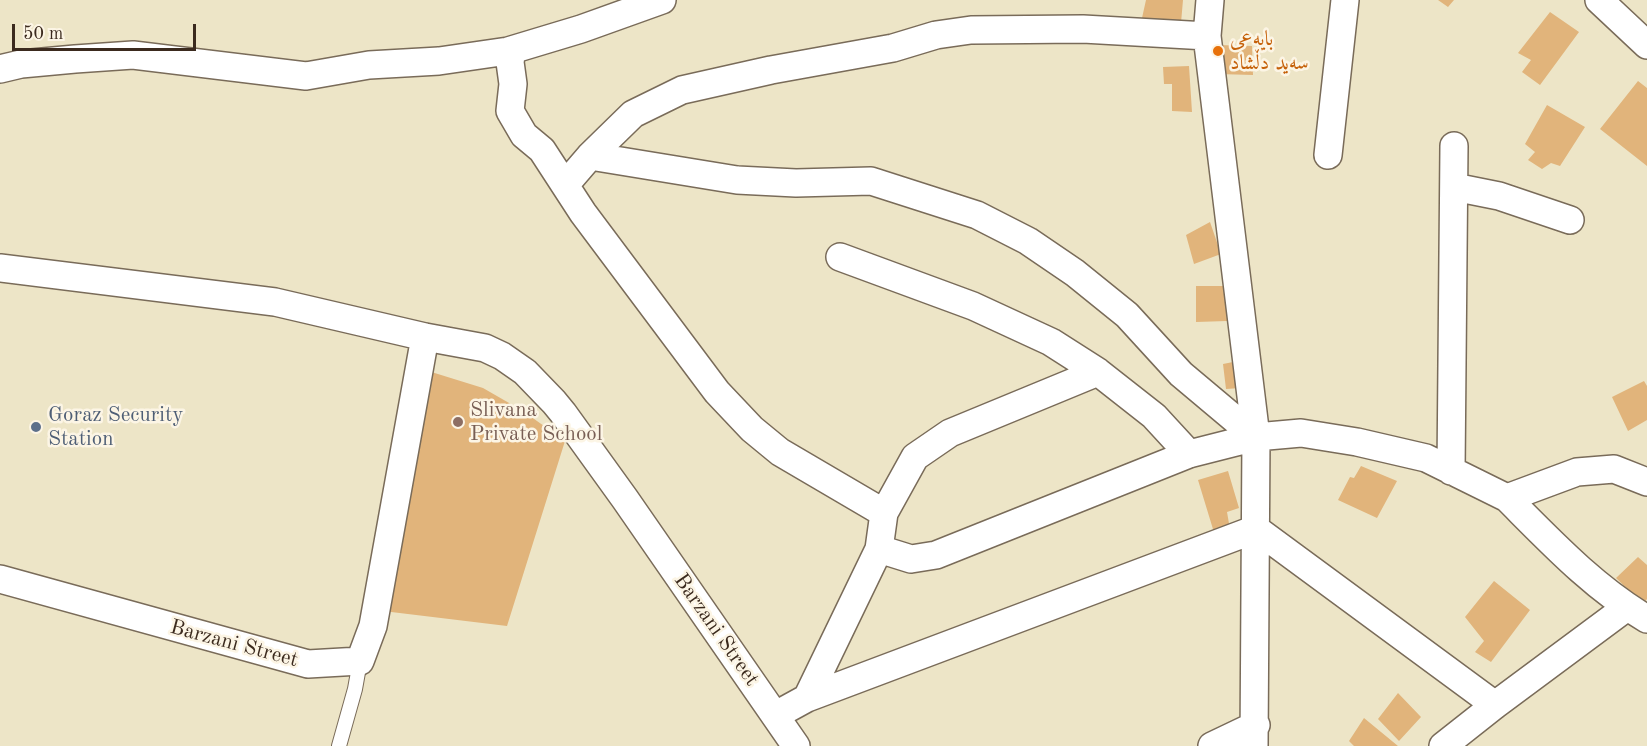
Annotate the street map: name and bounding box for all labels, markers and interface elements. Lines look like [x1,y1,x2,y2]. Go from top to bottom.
scale bar [15,12,200,50]
text: 50 m [23,25,63,43]
place label: بایەعی سەید دڵشاد [1230,26,1309,76]
marker: بایەعی سەید دڵشاد [1211,44,1225,58]
place label: Slivana Private School [470,397,602,447]
place label: Goraz Security Station [48,402,183,452]
marker: Slivana Private School [451,415,465,429]
marker: Goraz Security Station [29,420,43,434]
street label: Barzani Street [668,569,764,691]
street label: Barzani Street [167,615,301,673]

